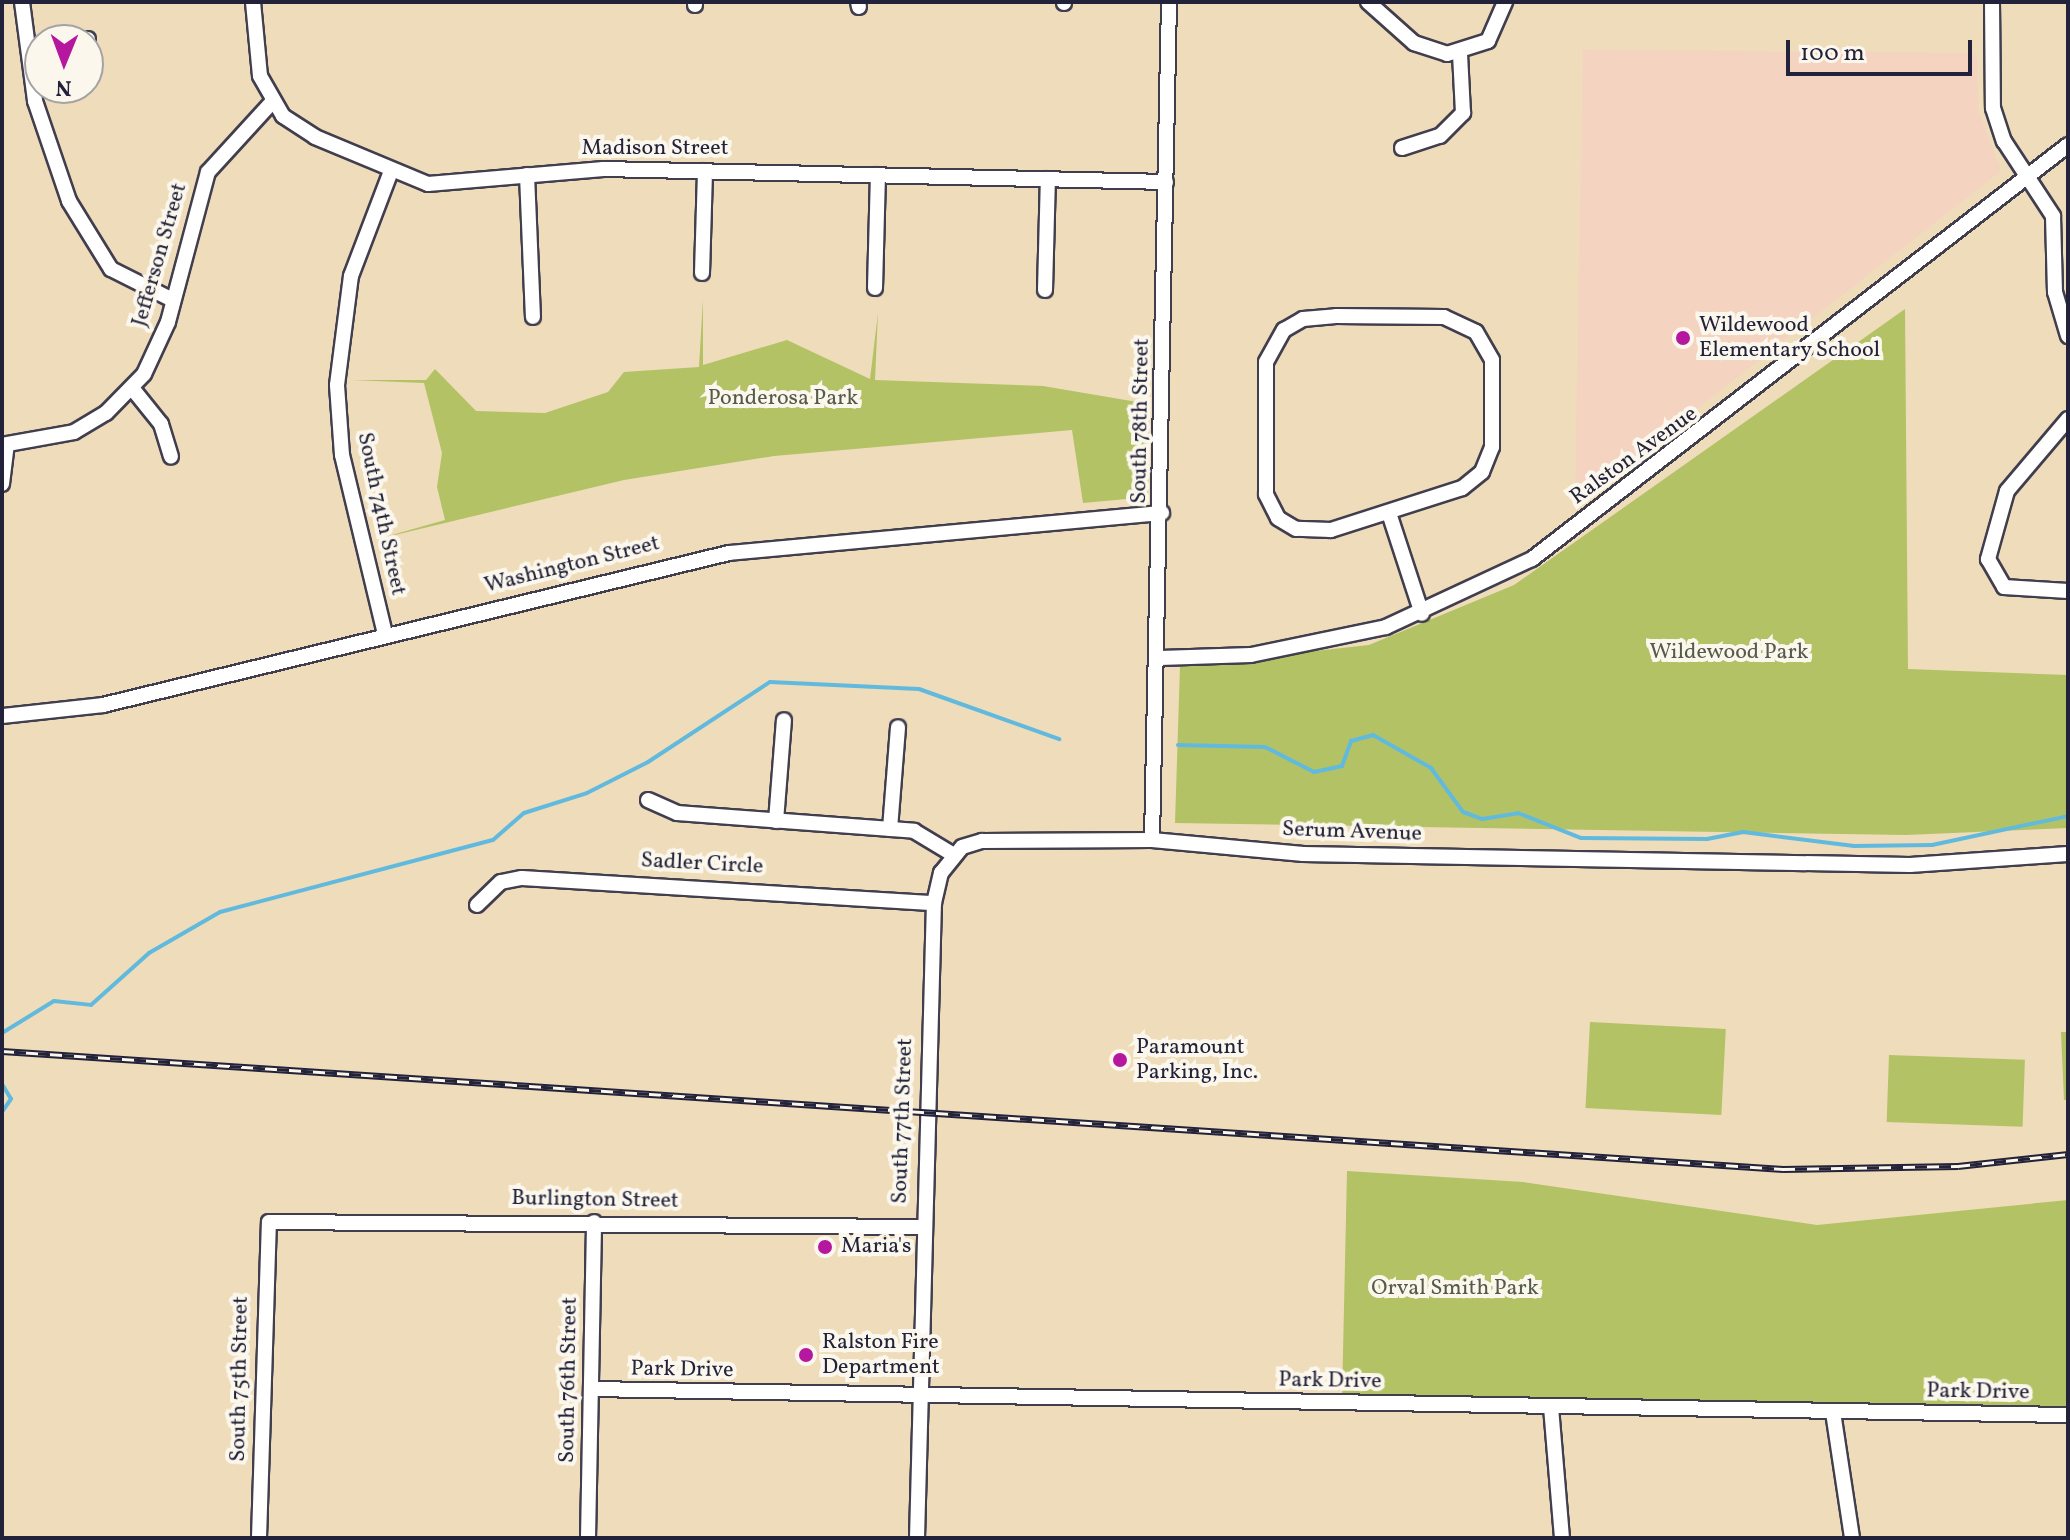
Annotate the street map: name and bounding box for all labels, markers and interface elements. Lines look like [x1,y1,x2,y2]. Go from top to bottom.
north arrow [24,24,104,104]
scale bar [1790,24,1976,74]
text: 100 m [1800,37,1865,71]
text: N [55,71,72,102]
street label: Madison Street [582,136,728,162]
street label: Jefferson Street [127,180,193,330]
place label: Wildewood Elementary School [1699,312,1881,364]
marker: Wildewood Elementary School [1674,329,1692,347]
street label: South 78th Street [1126,338,1156,504]
park label: Ponderosa Park [708,386,858,412]
street label: Ralston Avenue [1565,401,1703,511]
street label: South 74th Street [351,430,411,598]
street label: Washington Street [482,530,662,600]
park label: Wildewood Park [1649,640,1809,666]
street label: Serum Avenue [1282,816,1422,848]
street label: Sadler Circle [640,848,764,880]
place label: Paramount Parking, Inc. [1136,1034,1258,1086]
street label: South 77th Street [887,1038,919,1204]
marker: Paramount Parking, Inc. [1111,1051,1129,1069]
street label: Burlington Street [511,1185,679,1215]
place label: Maria's [841,1234,911,1260]
marker: Maria's [816,1238,834,1256]
park label: Orval Smith Park [1371,1276,1539,1302]
street label: South 75th Street [225,1296,255,1462]
street label: South 76th Street [554,1297,584,1463]
place label: Ralston Fire Department [822,1329,940,1380]
marker: Ralston Fire Department [797,1346,815,1364]
street label: Park Drive [630,1356,734,1384]
street label: Park Drive [1278,1367,1382,1395]
street label: Park Drive [1926,1378,2030,1406]

